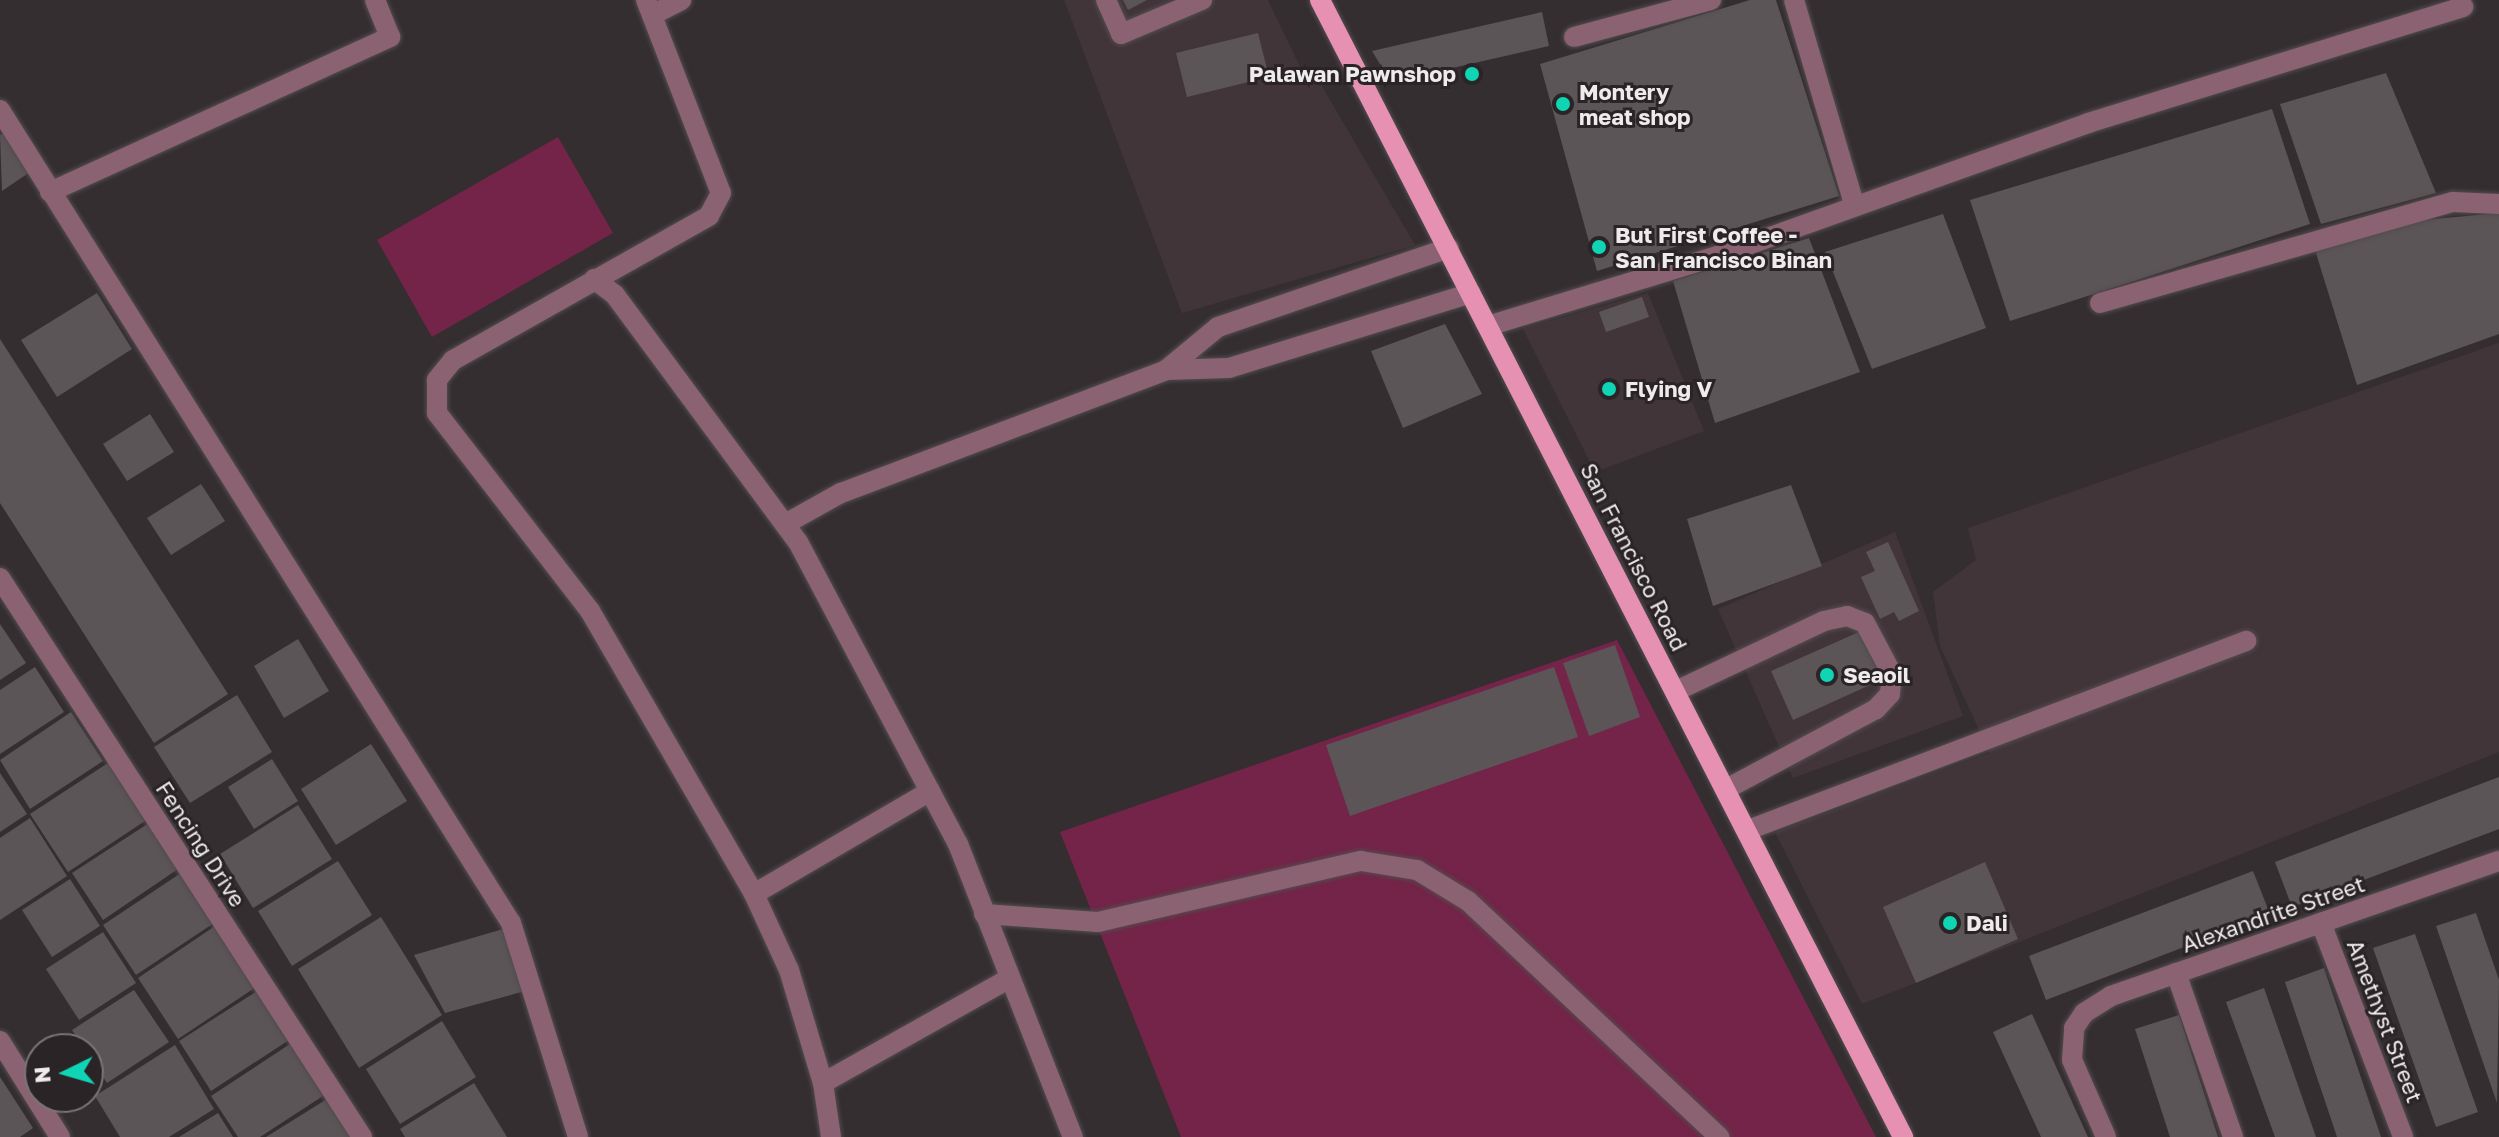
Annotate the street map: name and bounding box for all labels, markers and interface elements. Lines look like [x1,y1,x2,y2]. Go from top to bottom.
place label: Palawan Pawnshop [1249,61,1456,87]
marker: Palawan Pawnshop [1463,65,1481,83]
place label: Montery meat shop [1579,78,1691,130]
marker: Montery meat shop [1554,95,1572,113]
place label: But First Coffee - San Francisco Binan [1615,221,1832,272]
marker: But First Coffee - San Francisco Binan [1590,238,1608,256]
place label: Flying V [1625,376,1712,402]
marker: Flying V [1600,380,1618,398]
street label: San Francisco Road [1575,459,1693,655]
place label: Seaoil [1843,662,1910,688]
marker: Seaoil [1818,666,1836,684]
street label: Fencing Drive [151,776,251,912]
street label: Alexandrite Street [2178,870,2368,958]
place label: Dali [1966,910,2008,936]
marker: Dali [1941,914,1959,932]
street label: Amethyst Street [2342,936,2428,1106]
north arrow [24,1033,104,1113]
text: N [27,1065,56,1084]

